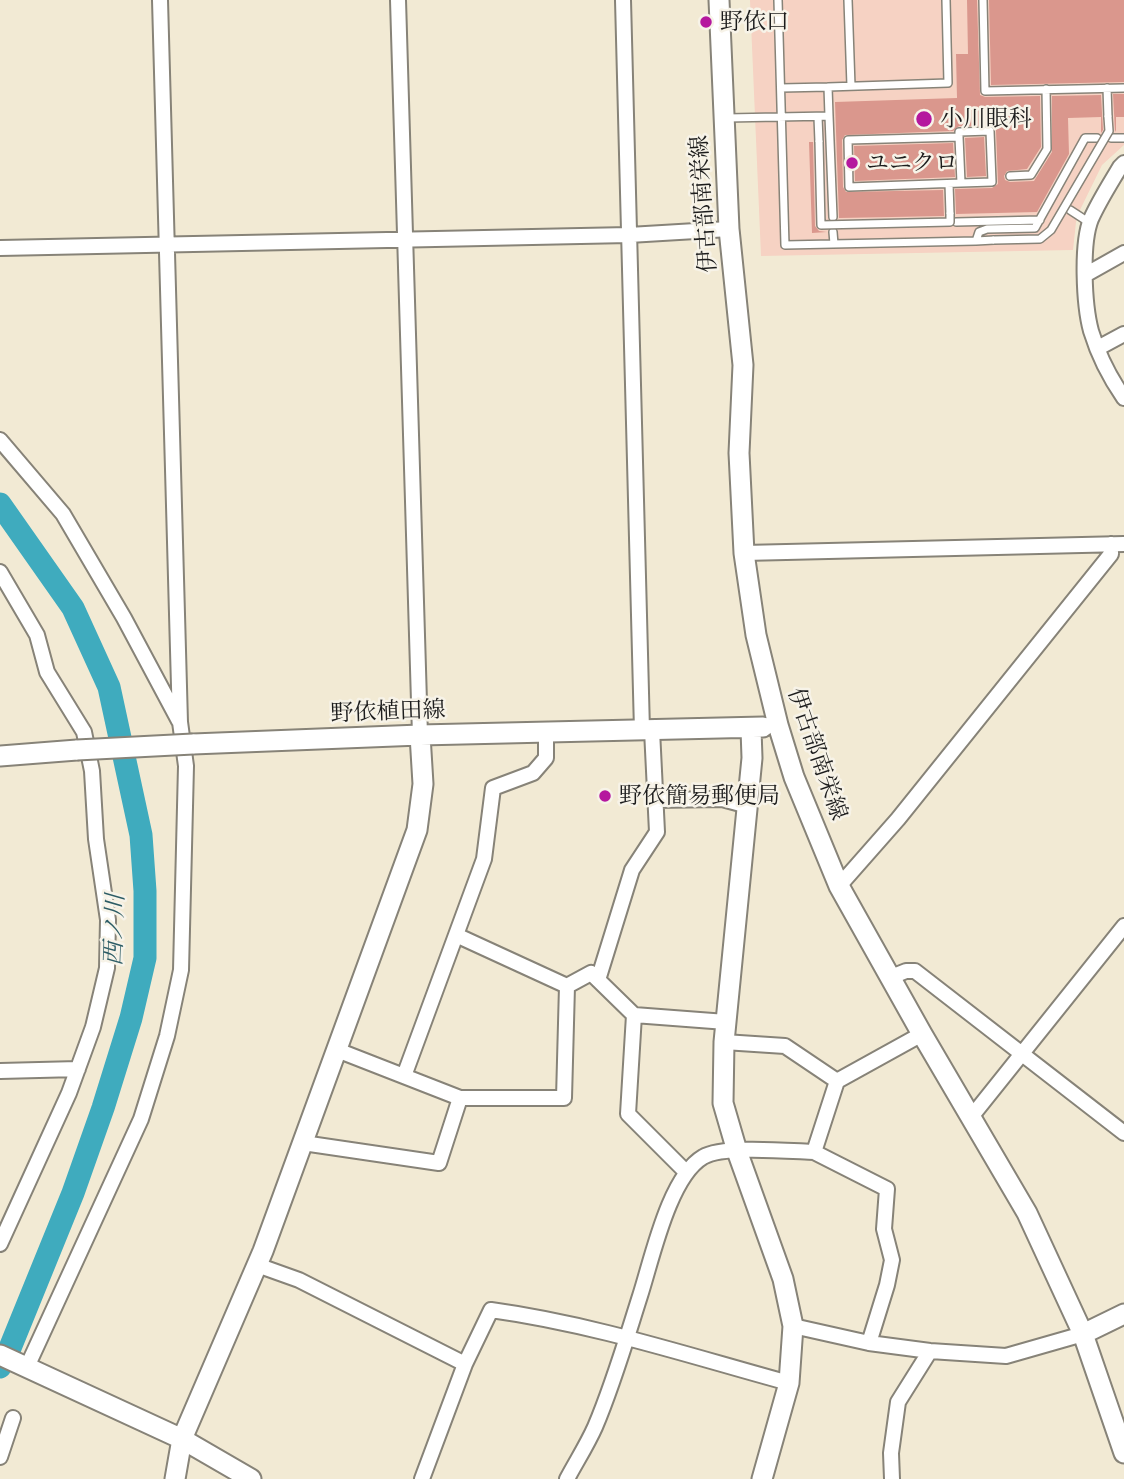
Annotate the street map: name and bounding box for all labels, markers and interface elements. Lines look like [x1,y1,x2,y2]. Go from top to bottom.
place label: 野依口 [720,8,789,36]
marker: 野依口 [698,14,714,30]
place label: 小川眼科 [940,105,1032,133]
marker: 小川眼科 [914,109,934,129]
street label: 伊古部南栄線 [685,134,723,274]
place label: ユニクロ [866,149,958,177]
marker: ユニクロ [844,155,860,171]
street label: 伊古部南栄線 [781,684,853,824]
street label: 野依植田線 [330,696,446,728]
place label: 野依簡易郵便局 [619,782,780,810]
marker: 野依簡易郵便局 [597,788,613,804]
water label: 西ノ川 [99,894,131,966]

